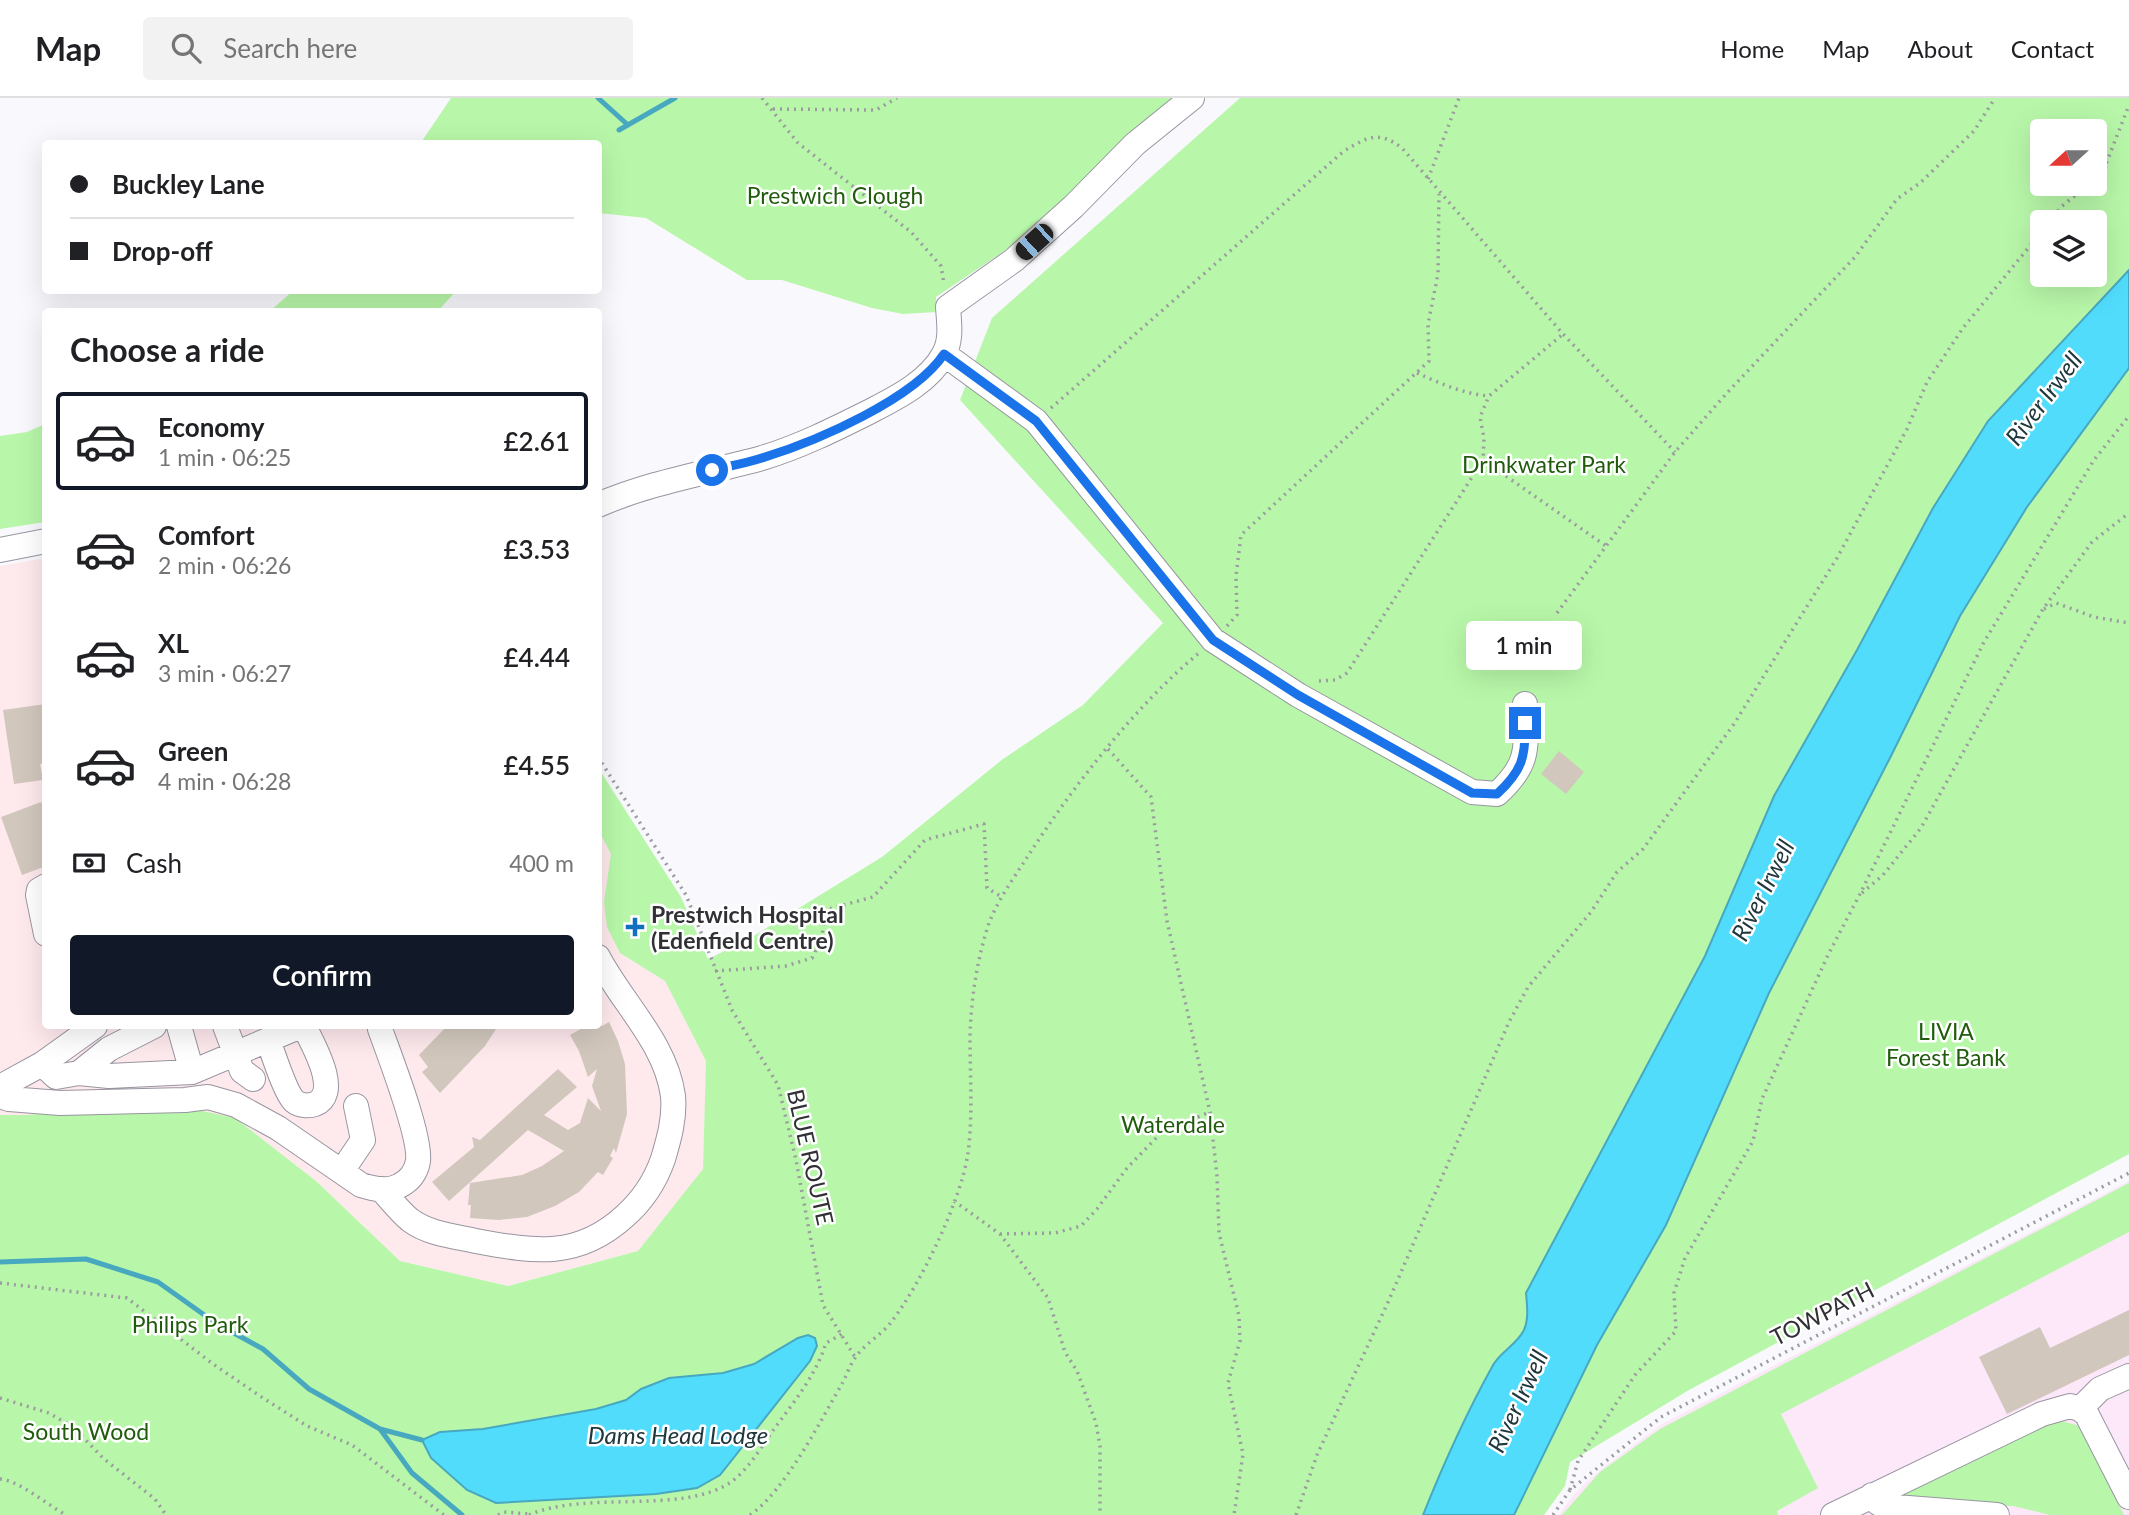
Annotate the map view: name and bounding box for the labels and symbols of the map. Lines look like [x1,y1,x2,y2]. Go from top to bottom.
north arrow [2030,119,2107,196]
park label: Prestwich Clough [747,181,923,209]
car [1012,220,1057,264]
water label: River Irwell [1999,345,2088,450]
park label: Drinkwater Park [1462,450,1626,478]
route start [696,454,728,486]
callout: 1 min [1467,622,1583,670]
route end [1509,707,1541,739]
water label: River Irwell [1724,834,1800,945]
place label: Prestwich Hospital (Edenfield Centre) [651,900,844,954]
marker: Prestwich Hospital (Edenfield Centre) [625,917,645,937]
park label: LIVIA Forest Bank [1886,1017,2006,1071]
street label: BLUE ROUTE [782,1086,840,1228]
park label: Waterdale [1121,1110,1225,1138]
street label: TOWPATH [1765,1275,1879,1351]
park label: Philips Park [132,1310,249,1338]
water label: River Irwell [1481,1345,1553,1457]
park label: South Wood [23,1417,149,1445]
water label: Dams Head Lodge [588,1420,768,1449]

